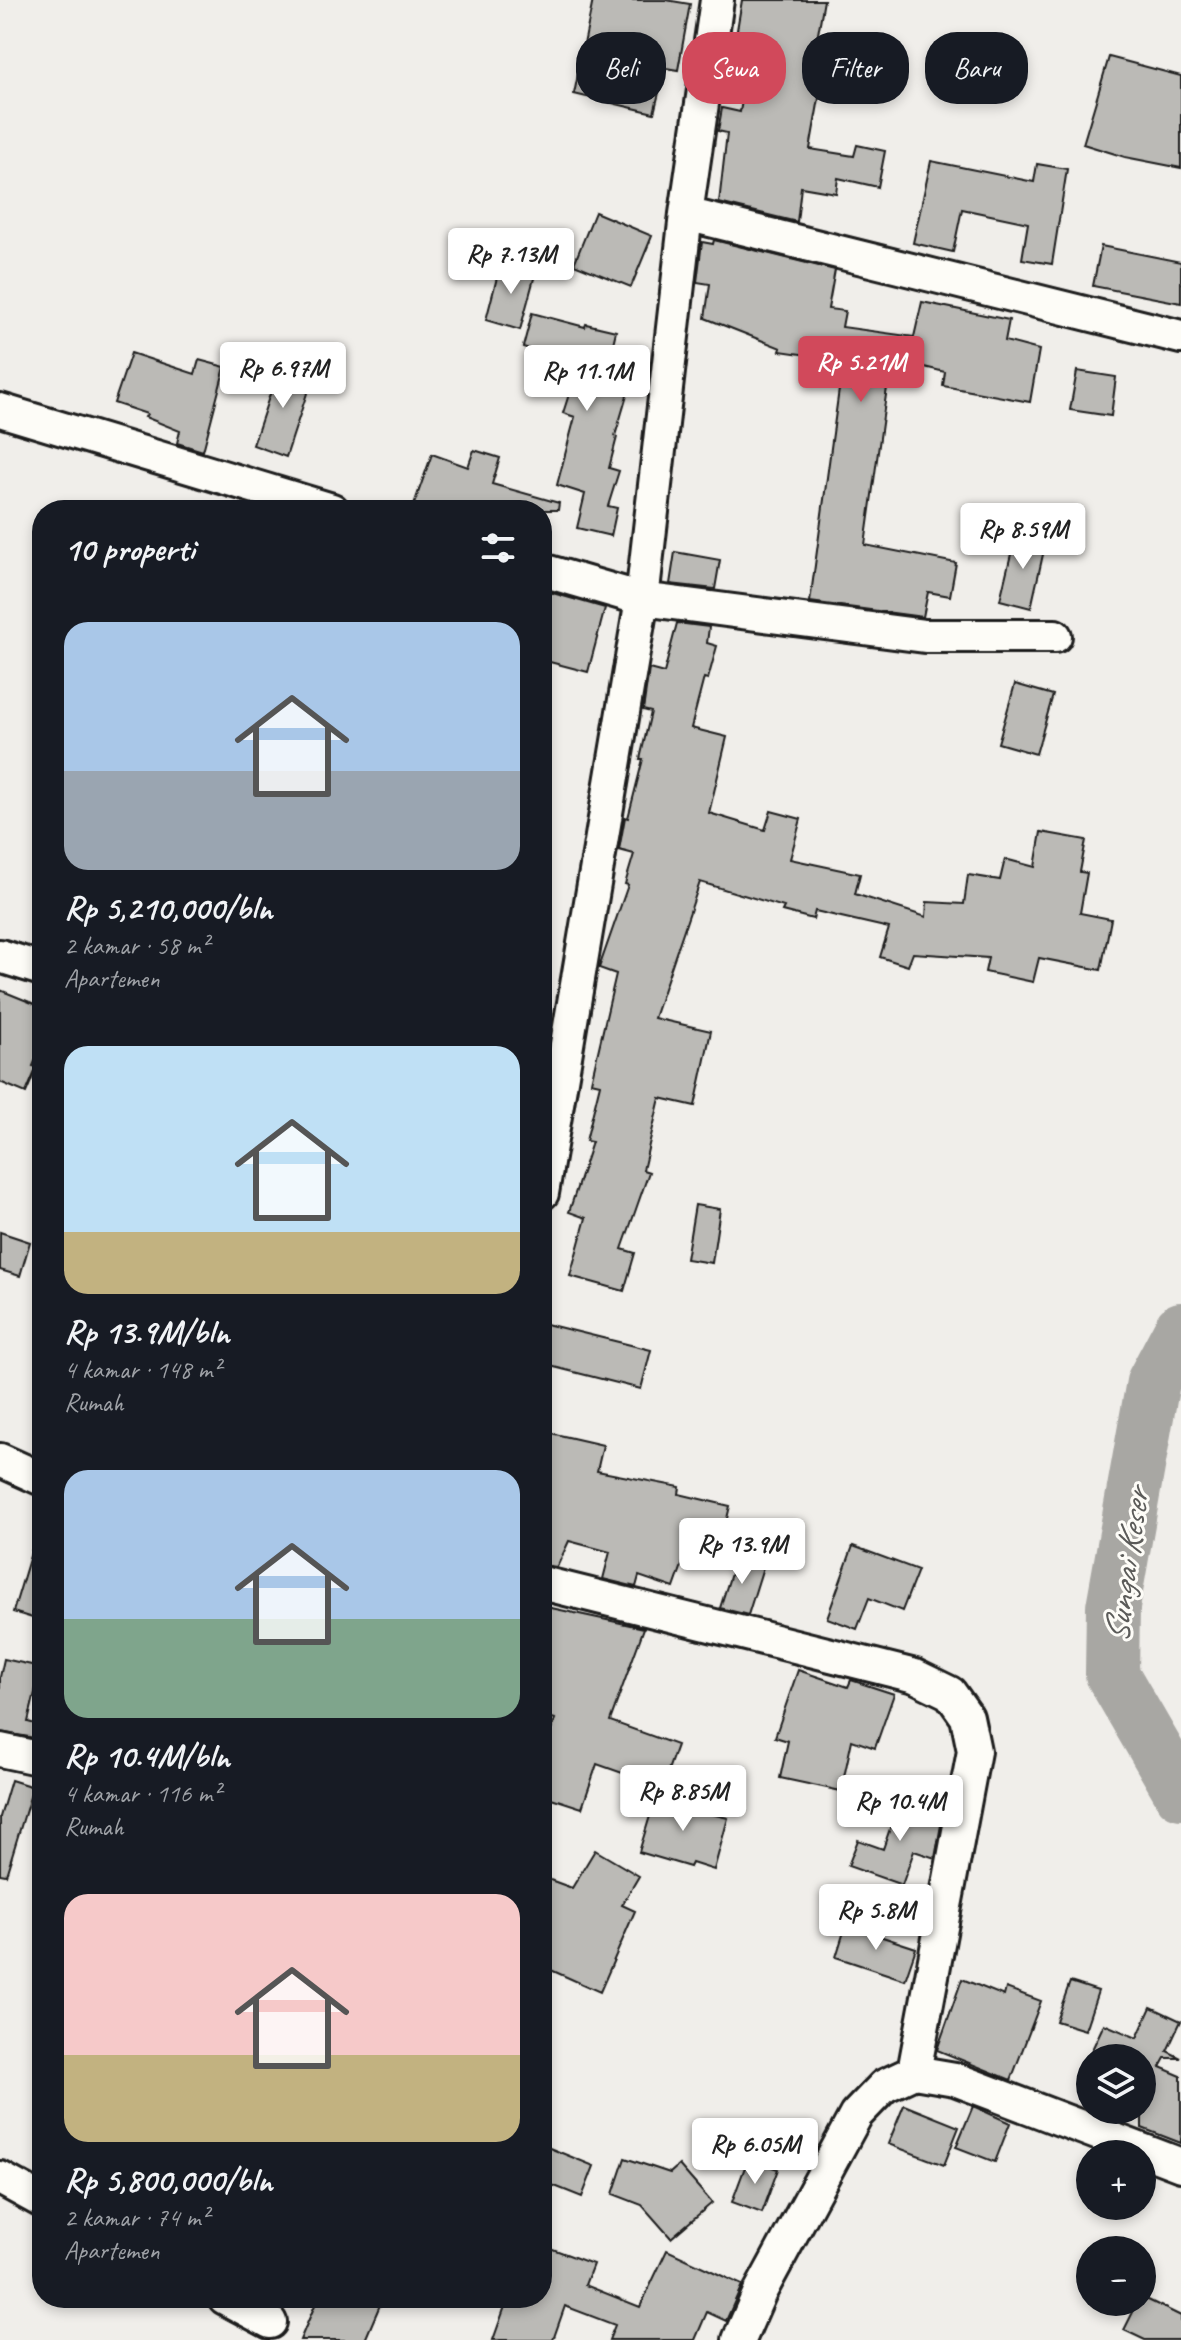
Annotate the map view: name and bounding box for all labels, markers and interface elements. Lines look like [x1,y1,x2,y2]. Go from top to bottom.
chip: Beli [576,32,666,104]
chip: Sewa [682,32,786,104]
chip: Filter [802,32,909,104]
chip: Baru [925,32,1028,104]
pin: Rp 7.13M [428,228,594,296]
text: Rp 7.13M [466,237,556,270]
pin: Rp 5.21M [778,336,944,404]
pin: Rp 6.97M [200,342,366,410]
pin: Rp 11.1M [504,345,670,413]
text: Rp 5.21M [816,345,906,378]
text: Rp 6.97M [238,351,328,384]
text: Rp 11.1M [542,354,632,387]
pin: Rp 8.59M [940,503,1106,571]
text: Rp 8.59M [978,512,1068,545]
icon: filters [476,526,520,570]
text: 10 properti [64,527,195,570]
icon: home [220,674,364,818]
text: Rp 5,210,000/bln [64,886,272,929]
text: 2 kamar · 58 m² [64,929,209,962]
text: Apartemen [64,962,159,995]
icon: home [220,1098,364,1242]
text: Rp 13.9M/bln [64,1310,229,1353]
text: 4 kamar · 148 m² [64,1353,220,1386]
text: Rumah [64,1386,124,1419]
water label: Sungai Keser [1092,1481,1160,1646]
pin: Rp 13.9M [659,1518,825,1586]
icon: home [220,1522,364,1666]
text: Rp 13.9M [697,1527,787,1560]
text: Rp 10.4M/bln [64,1734,230,1777]
pin: Rp 8.85M [600,1765,766,1833]
text: Rp 8.85M [638,1774,728,1807]
pin: Rp 10.4M [817,1775,983,1843]
text: 4 kamar · 116 m² [64,1777,220,1810]
text: Rp 10.4M [855,1784,945,1817]
text: Rumah [64,1810,124,1843]
pin: Rp 5.8M [802,1884,950,1952]
text: Rp 5.8M [837,1893,915,1926]
icon: home [220,1946,364,2090]
map controls [1076,2044,1156,2316]
button: layers [1076,2044,1156,2124]
pin: Rp 6.05M [672,2118,838,2186]
text: Rp 6.05M [710,2127,800,2160]
button: + [1076,2140,1156,2220]
text: Rp 5,800,000/bln [64,2158,272,2201]
text: 2 kamar · 74 m² [64,2201,209,2234]
text: Apartemen [64,2234,159,2267]
button: − [1076,2236,1156,2316]

